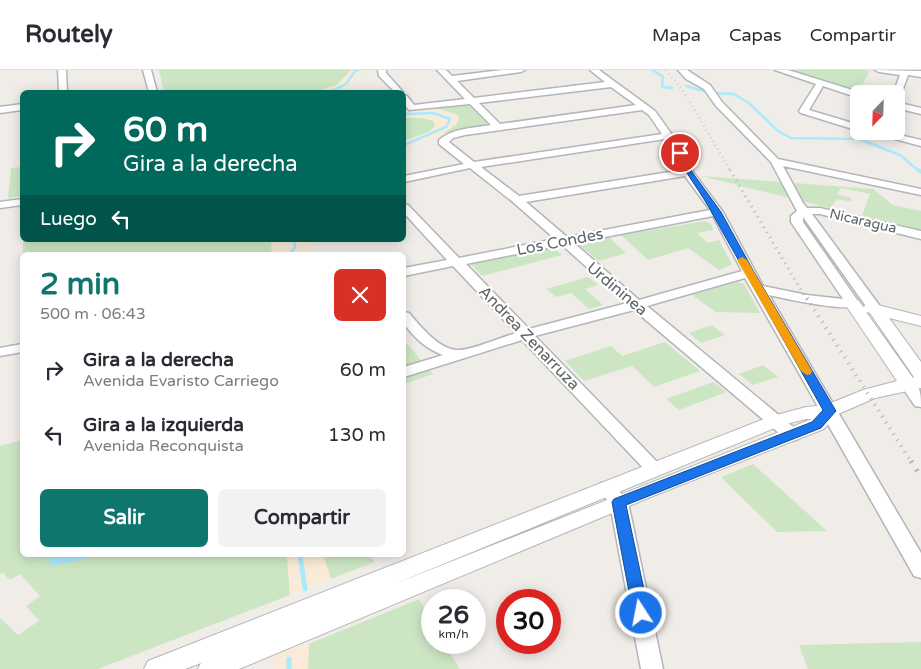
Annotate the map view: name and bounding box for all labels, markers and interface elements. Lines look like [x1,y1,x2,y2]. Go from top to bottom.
text: Routely [25,20,113,49]
text: Mapa [652,24,701,46]
text: Capas [729,24,782,46]
text: Compartir [810,24,896,46]
north arrow [850,85,905,140]
map controls [850,85,905,140]
text: 60 m [123,109,208,151]
icon: right [40,110,105,175]
pin [659,132,701,174]
icon: arrive [666,139,694,167]
text: Gira a la derecha [123,151,298,177]
icon: left [107,205,135,233]
street label: Nicaragua [828,205,898,237]
text: Luego [40,208,97,230]
street label: Los Condes [515,224,605,260]
street label: Urdininea [582,258,652,320]
text: 2 min [40,266,120,303]
button: close [334,269,386,321]
street label: Andrea Zenarruza [474,282,584,394]
text: 500 m · 06:43 [40,304,146,324]
text: Gira a la derecha [83,349,234,371]
icon: right [40,356,68,384]
text: 60 m [340,359,386,381]
text: Avenida Evaristo Carriego [83,371,279,391]
text: Gira a la izquierda [83,414,244,436]
icon: left [40,421,68,449]
text: 130 m [328,424,386,446]
text: Avenida Reconquista [83,436,244,456]
button: Salir [40,489,208,547]
button: Compartir [218,489,386,547]
position arrow [614,586,666,638]
speed limit sign: 30 [496,589,561,654]
text: 26 [438,600,469,630]
text: km/h [438,627,469,641]

